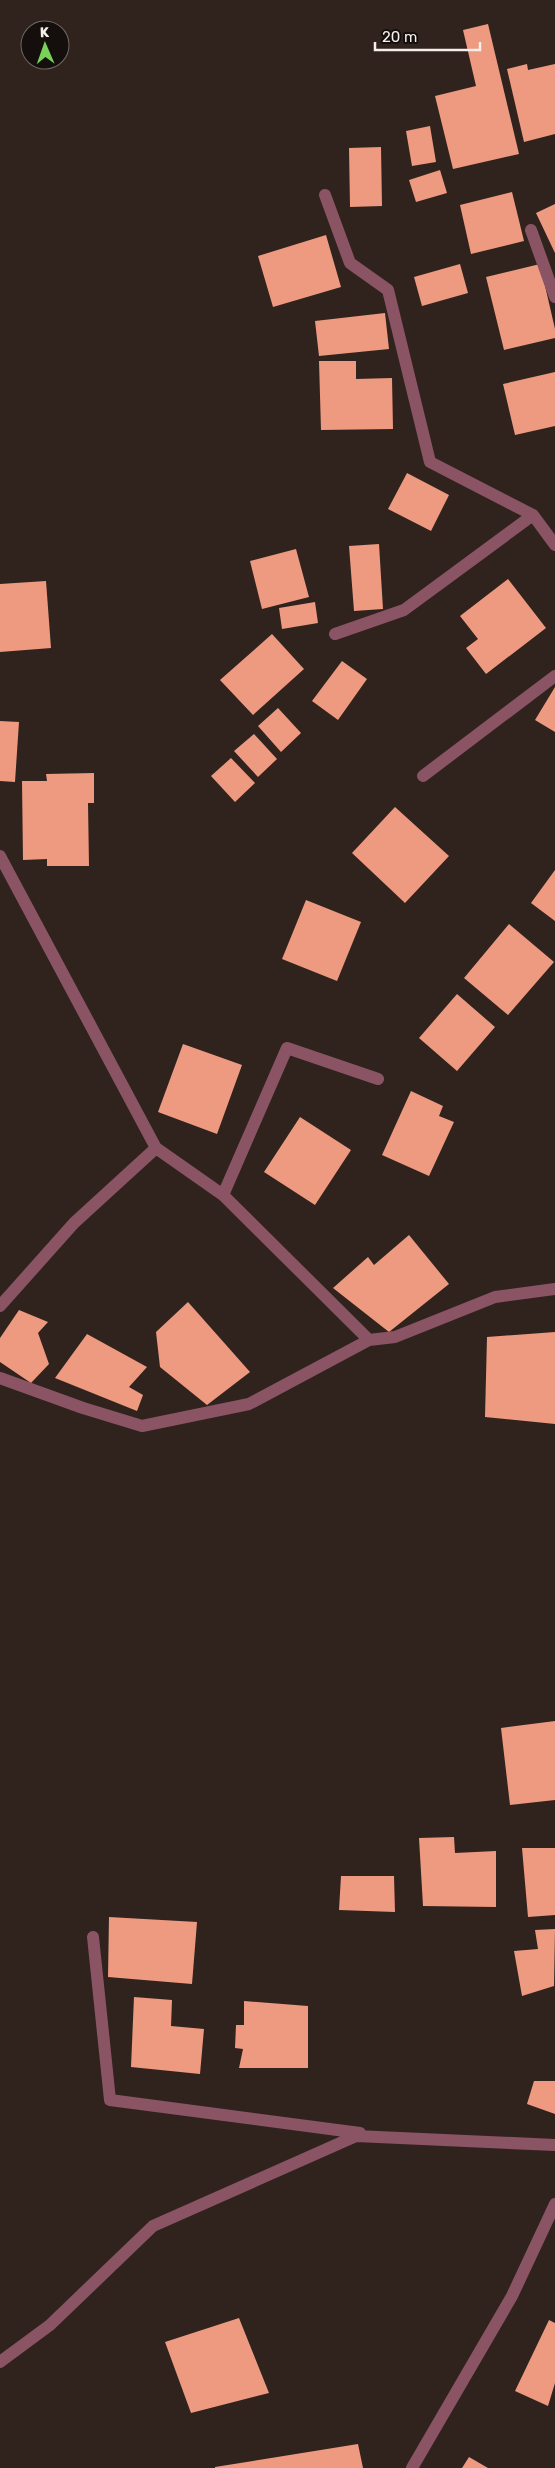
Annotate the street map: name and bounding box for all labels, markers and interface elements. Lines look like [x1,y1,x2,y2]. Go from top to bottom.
north arrow [20,20,70,70]
scale bar [375,20,480,52]
text: K [40,24,50,41]
text: 20 m [382,28,417,46]

